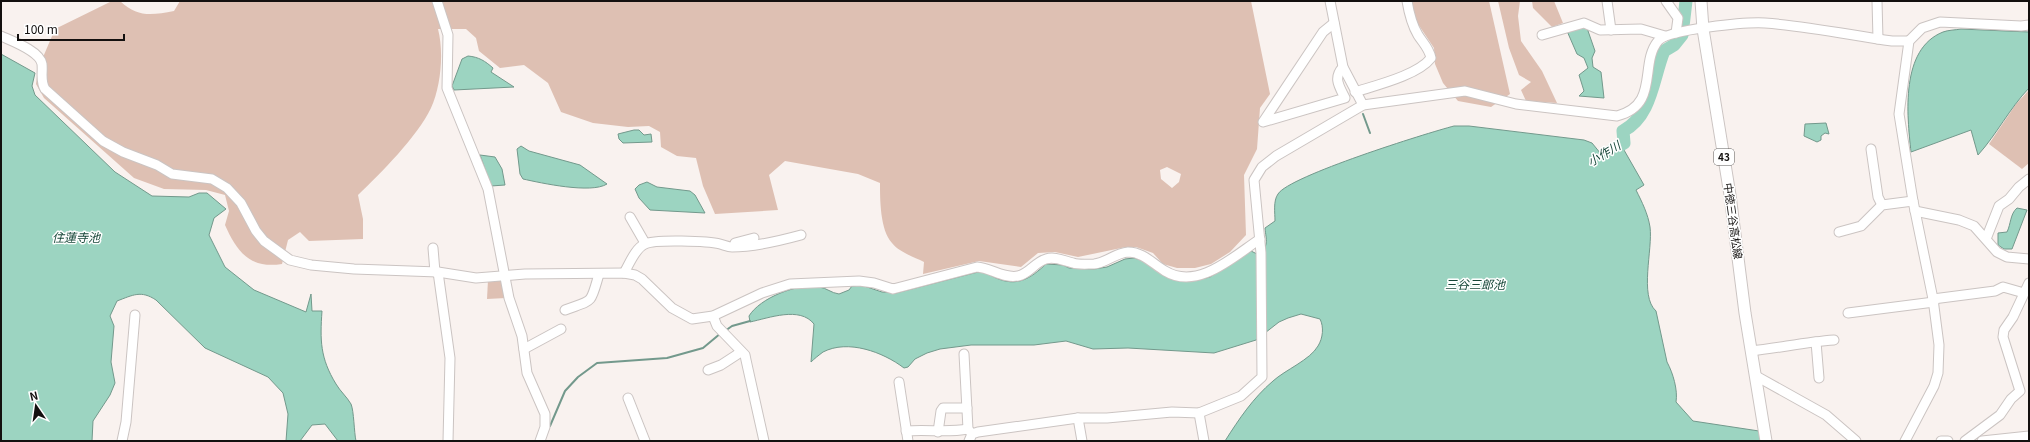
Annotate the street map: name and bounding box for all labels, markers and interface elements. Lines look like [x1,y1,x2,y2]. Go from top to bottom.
scale bar [18,16,124,42]
text: 100 m [24,20,58,37]
water label: 小作川 [1583,135,1625,169]
road number: 43 [1714,149,1734,165]
street label: 中徳三谷高松線 [1721,182,1747,260]
water label: 住蓮寺池 [52,228,101,245]
water label: 三谷三郎池 [1445,275,1506,292]
north arrow [16,386,56,426]
text: N [28,387,39,404]

